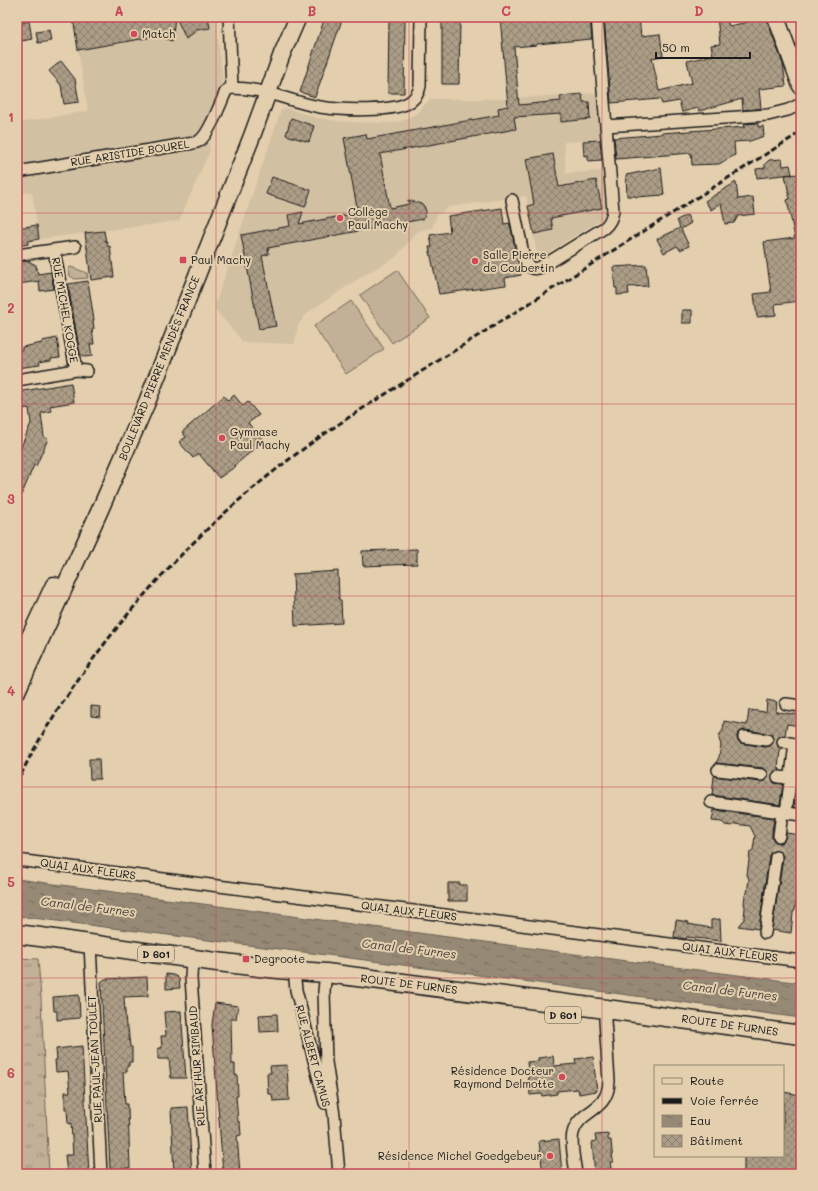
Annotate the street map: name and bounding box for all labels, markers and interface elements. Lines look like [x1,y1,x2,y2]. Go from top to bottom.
text: A [114,2,124,19]
text: B [308,2,317,19]
text: C [501,2,511,19]
text: D [694,2,704,19]
place label: Match [142,26,175,41]
marker: Match [129,29,139,39]
scale bar [656,34,750,60]
text: 50 m [662,39,690,55]
text: 1 [8,108,14,125]
street label: RUE ARISTIDE BOUREL [69,136,191,169]
place label: Collège Paul Machy [348,204,408,232]
marker: Collège Paul Machy [335,213,345,223]
place label: Salle Pierre de Coubertin [483,247,554,275]
place label: Paul Machy [191,252,251,267]
marker: Paul Machy [178,255,188,265]
street label: RUE MICHEL KOGGE [49,256,82,364]
marker: Salle Pierre de Coubertin [470,256,480,266]
street label: BOULEVARD PIERRE MENDÈS FRANCE [115,273,203,462]
text: 2 [7,299,15,316]
place label: Gymnase Paul Machy [230,424,290,452]
marker: Gymnase Paul Machy [217,433,227,443]
text: 3 [7,490,15,507]
text: 4 [7,682,15,699]
street label: QUAI AUX FLEURS [39,854,137,883]
text: 5 [7,873,15,890]
water label: Canal de Furnes [40,892,136,920]
street label: QUAI AUX FLEURS [360,897,458,924]
water label: Canal de Furnes [361,934,457,962]
street label: QUAI AUX FLEURS [681,938,779,965]
road number: D 601 [138,946,174,962]
place label: Degroote [254,951,305,966]
marker: Degroote [241,954,251,964]
street label: ROUTE DE FURNES [360,970,458,997]
water label: Canal de Furnes [682,976,778,1004]
street label: RUE PAUL-JEAN TOULET [84,995,105,1123]
street label: RUE ALBERT CAMUS [293,1003,334,1109]
street label: RUE ARTHUR RIMBAUD [185,1005,208,1127]
road number: D 601 [545,1007,581,1023]
street label: ROUTE DE FURNES [681,1010,779,1039]
place label: Résidence Docteur Raymond Delmotte [451,1063,554,1091]
text: 6 [7,1064,15,1081]
legend [654,1065,784,1157]
marker: Résidence Docteur Raymond Delmotte [557,1072,567,1082]
text: Route [690,1072,724,1088]
text: Voie ferrée [690,1092,759,1108]
text: Eau [690,1112,711,1128]
text: Bâtiment [690,1132,743,1148]
place label: Résidence Michel Goedgebeur [378,1148,542,1163]
marker: Résidence Michel Goedgebeur [545,1151,555,1161]

